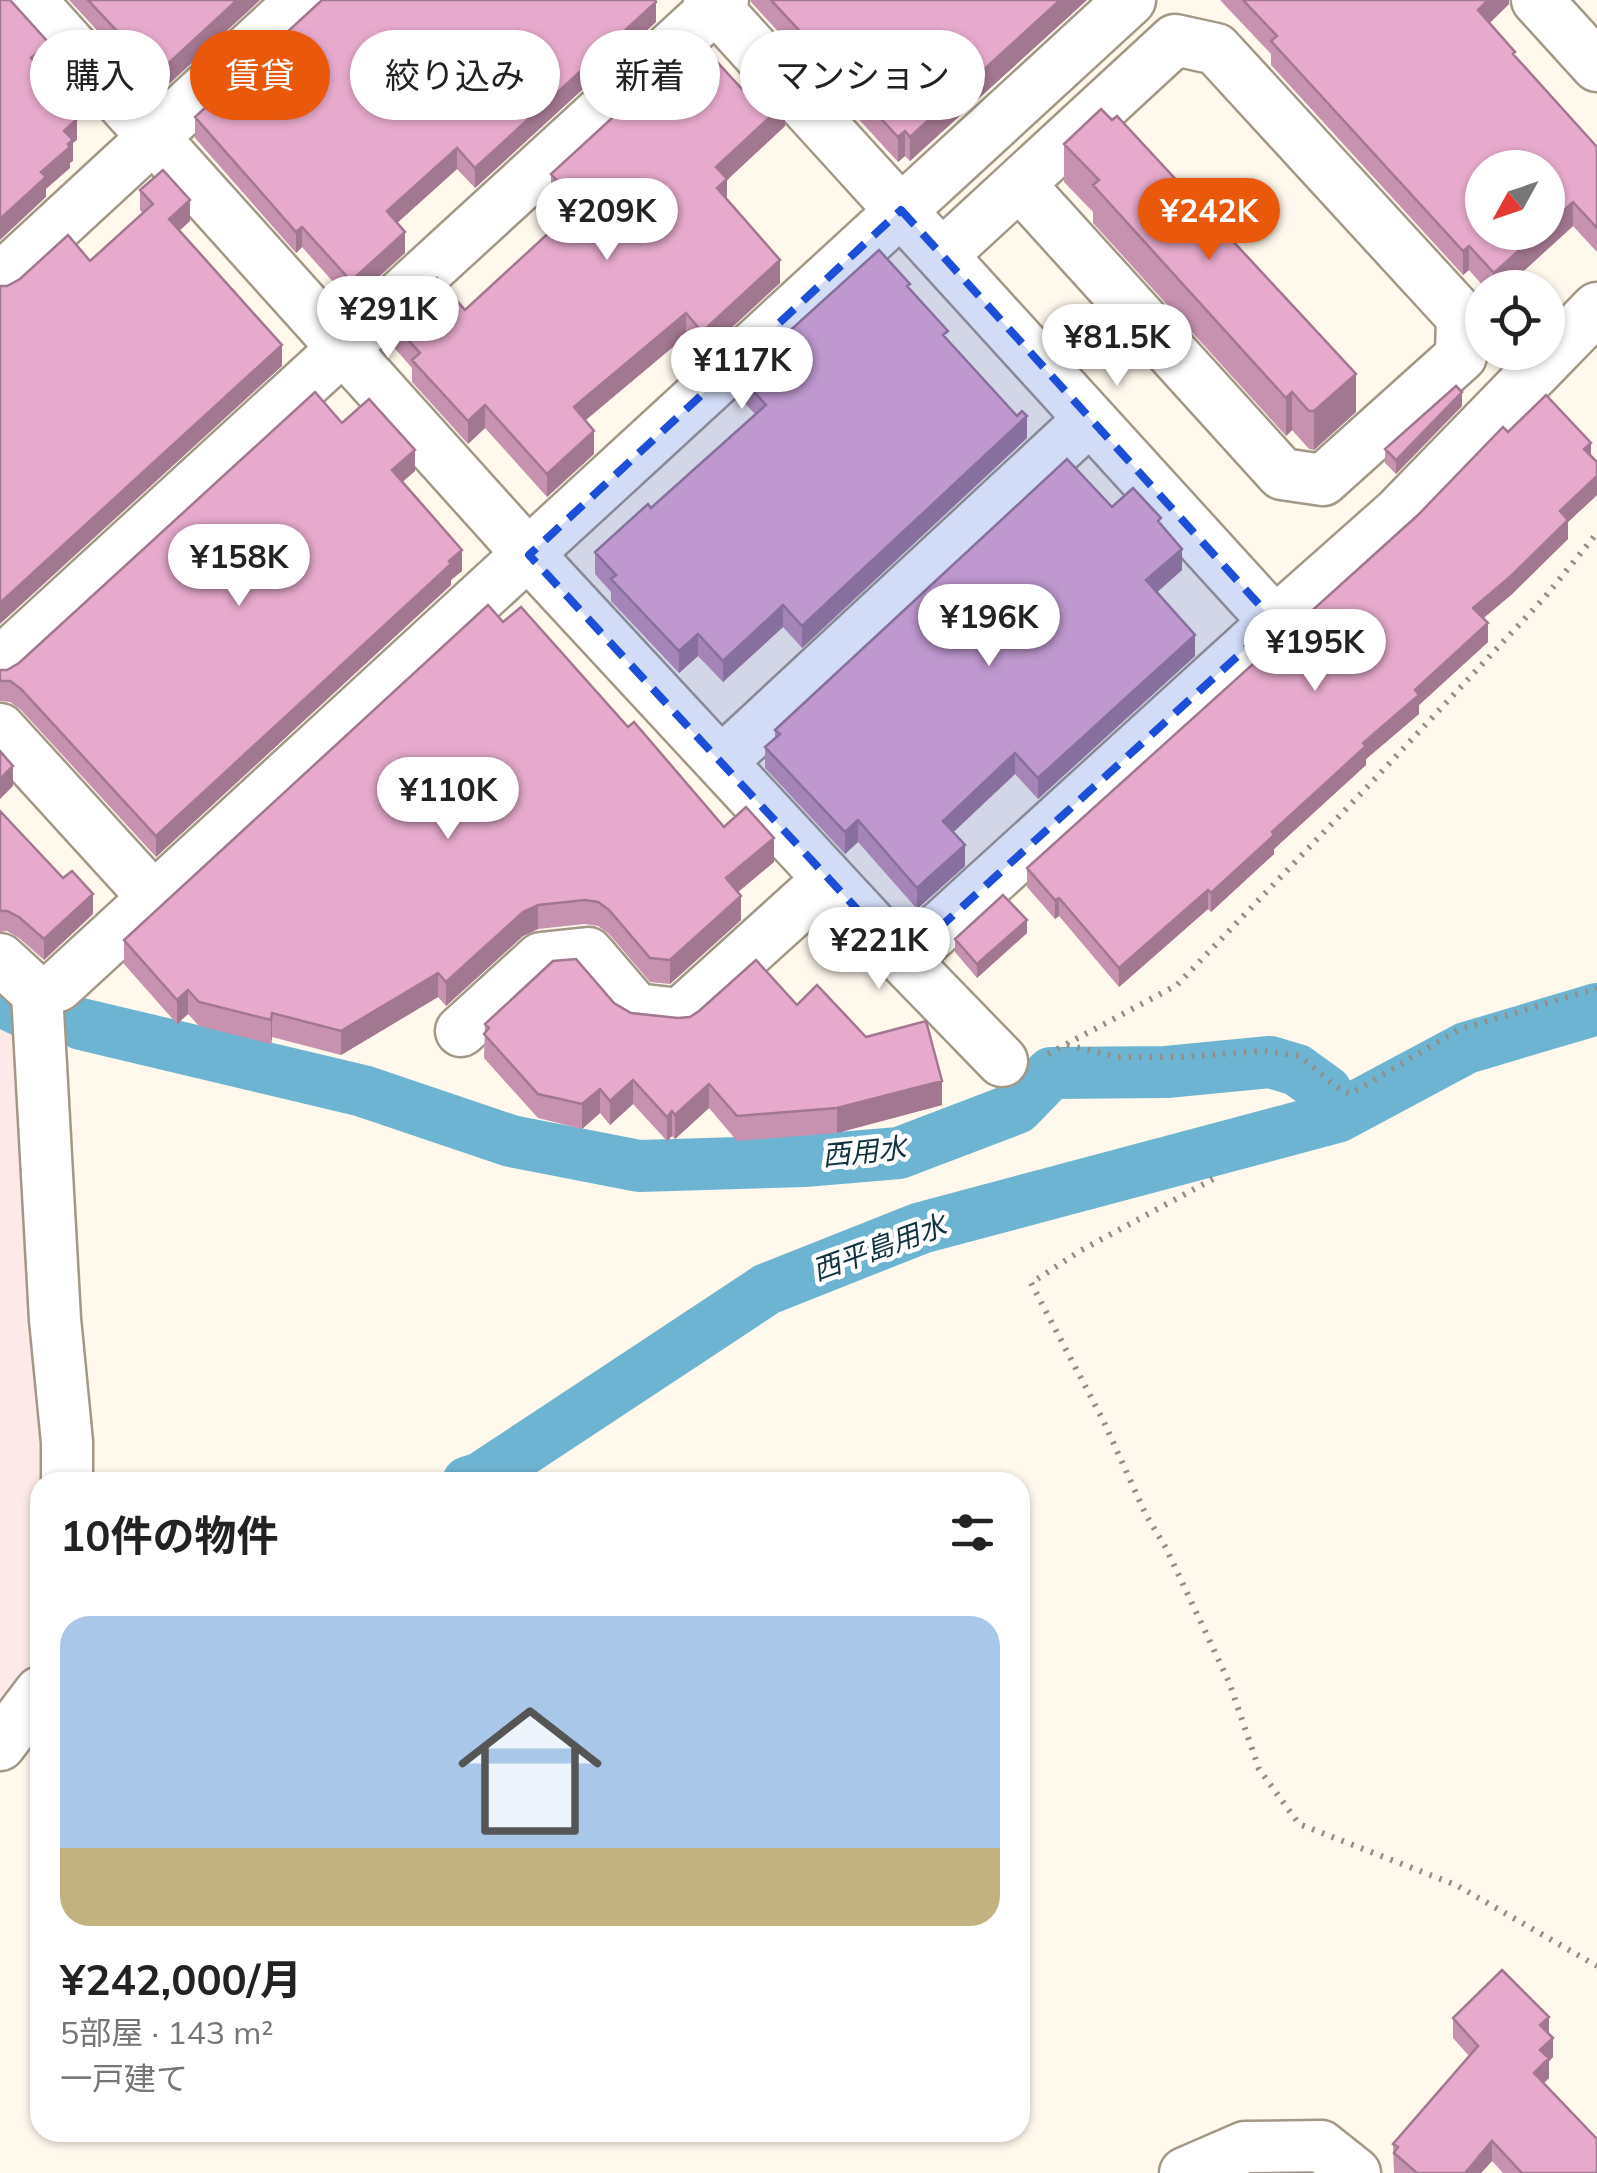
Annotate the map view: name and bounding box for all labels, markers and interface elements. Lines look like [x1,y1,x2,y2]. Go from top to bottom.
chip: 購入 [30,30,170,120]
chip: 賃貸 [190,30,330,120]
chip: 絞り込み [350,30,560,120]
chip: 新着 [580,30,720,120]
chip: マンション [740,30,985,120]
north arrow [1465,150,1565,250]
map controls [1465,150,1565,370]
pin: ¥209K [537,178,677,263]
pin: ¥242K [1139,178,1279,263]
text: ¥209K [558,190,656,230]
text: ¥242K [1160,190,1258,230]
button: locate [1465,270,1565,370]
pin: ¥291K [318,276,458,361]
text: ¥291K [339,288,437,328]
pin: ¥81.5K [1036,304,1198,389]
text: ¥81.5K [1064,316,1170,356]
pin: ¥117K [672,327,812,412]
text: ¥117K [693,339,791,379]
pin: ¥158K [169,524,309,609]
text: ¥158K [190,536,288,576]
pin: ¥196K [919,584,1059,669]
text: ¥196K [940,596,1038,636]
pin: ¥195K [1245,609,1385,694]
text: ¥195K [1266,621,1364,661]
pin: ¥110K [378,757,518,842]
text: ¥110K [399,769,497,809]
pin: ¥221K [809,907,949,992]
text: ¥221K [830,919,928,959]
water label: 西用水 [820,1129,911,1173]
water label: 西平島用水 [807,1206,954,1287]
icon: filters [945,1505,1000,1560]
text: 10件の物件 [60,1509,278,1562]
icon: home [440,1681,620,1861]
text: ¥242,000/月 [60,1953,302,2006]
text: 5部屋 · 143 m² [60,2012,274,2052]
text: 一戸建て [60,2058,188,2098]

